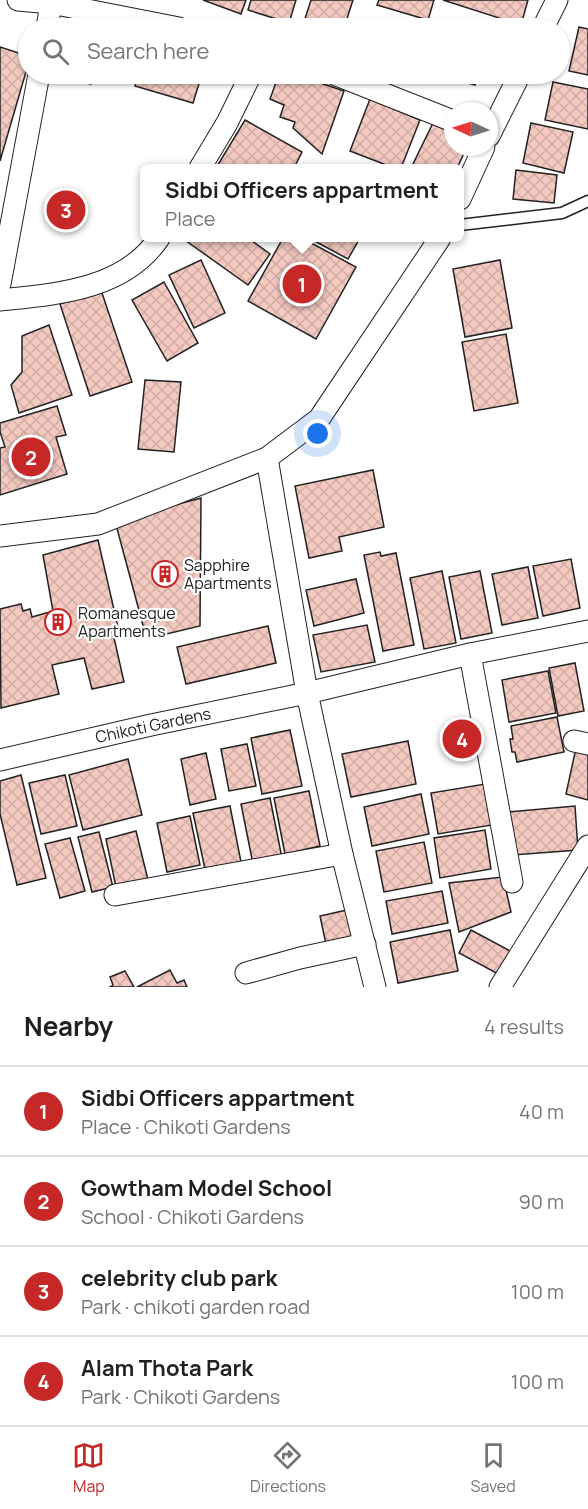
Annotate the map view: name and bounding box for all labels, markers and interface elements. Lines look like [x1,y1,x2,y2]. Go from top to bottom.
search box [18,18,570,84]
icon: search [39,35,72,68]
text: Search here [87,36,209,66]
north arrow [444,102,498,156]
popup [140,164,464,242]
text: Sidbi Officers appartment [165,175,439,205]
pin: 3 [46,188,86,232]
text: Place [165,205,215,232]
pin: 1 [282,262,322,306]
your location [303,419,332,448]
pin: 2 [12,434,51,480]
place label: Sapphire Apartments [184,554,272,594]
building icon: Sapphire Apartments [150,559,180,589]
place label: Romanesque Apartments [78,602,176,642]
building icon: Romanesque Apartments [43,607,73,637]
street label: Chikoti Gardens [93,702,213,748]
pin: 4 [442,716,482,762]
text: Nearby [24,1008,113,1044]
text: 4 results [484,1013,564,1040]
text: Sidbi Officers appartment [81,1083,355,1113]
text: 1 [39,1098,48,1125]
text: 40 m [519,1098,564,1125]
text: Place · Chikoti Gardens [81,1113,291,1140]
text: Gowtham Model School [81,1173,332,1203]
text: 2 [38,1188,49,1215]
text: 90 m [518,1188,564,1215]
text: School · Chikoti Gardens [81,1203,304,1230]
text: celebrity club park [81,1263,277,1293]
text: 3 [38,1278,49,1305]
text: 100 m [511,1278,564,1305]
text: Park · chikoti garden road [81,1293,310,1320]
text: Alam Thota Park [81,1353,253,1383]
text: 4 [37,1368,50,1395]
text: 100 m [511,1368,564,1395]
text: Park · Chikoti Gardens [81,1383,280,1410]
tab: Map [72,1439,105,1497]
tab: Directions [250,1439,326,1497]
tab: Saved [471,1439,516,1497]

